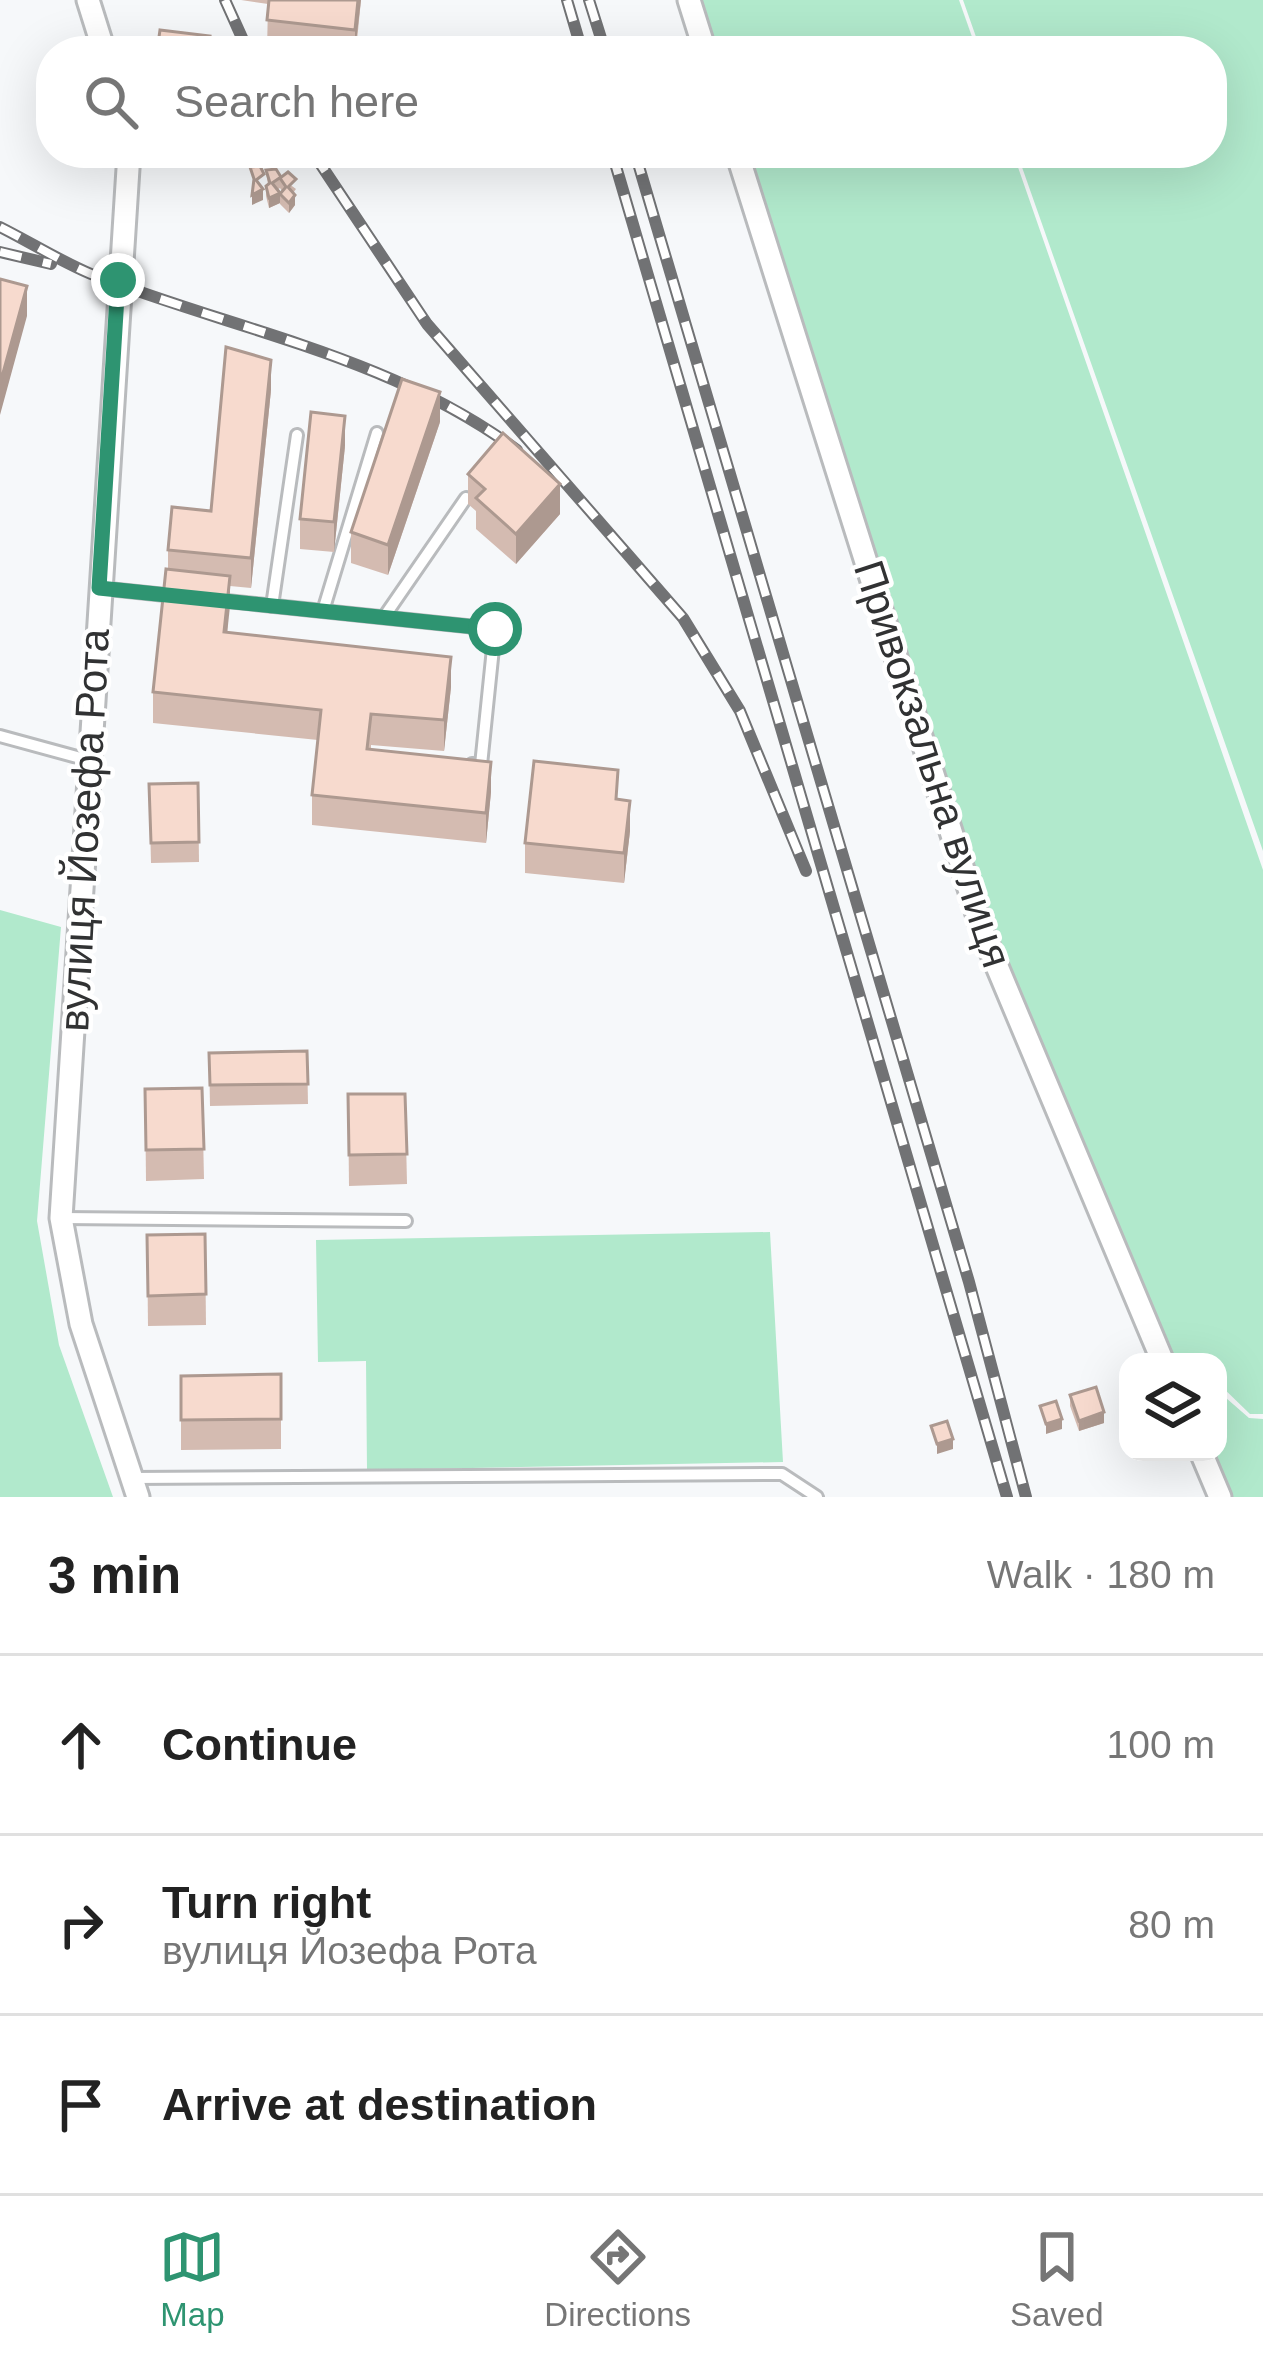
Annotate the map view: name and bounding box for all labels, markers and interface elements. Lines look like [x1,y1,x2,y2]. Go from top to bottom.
search box [36,36,1227,168]
icon: search [78,69,144,135]
text: Search here [174,76,419,127]
route end [91,253,145,307]
street label: Привокзальна вулиця [845,555,1021,973]
route start [468,602,522,656]
street label: вулиця Йозефа Рота [49,627,118,1033]
map controls [1119,1353,1227,1461]
button: layers [1119,1353,1227,1461]
text: 3 min [48,1547,181,1604]
text: Walk · 180 m [987,1553,1215,1596]
icon: ahead [48,1712,114,1778]
text: Continue [162,1719,357,1770]
text: 100 m [1107,1723,1215,1766]
text: Turn right [162,1877,371,1928]
icon: right [48,1892,114,1958]
text: 80 m [1128,1903,1215,1946]
text: вулиця Йозефа Рота [162,1929,537,1972]
icon: arrive [48,2072,114,2138]
text: Arrive at destination [162,2079,597,2130]
tab: Map [159,2224,225,2334]
tab: Directions [544,2224,691,2334]
tab: Saved [1010,2224,1104,2334]

